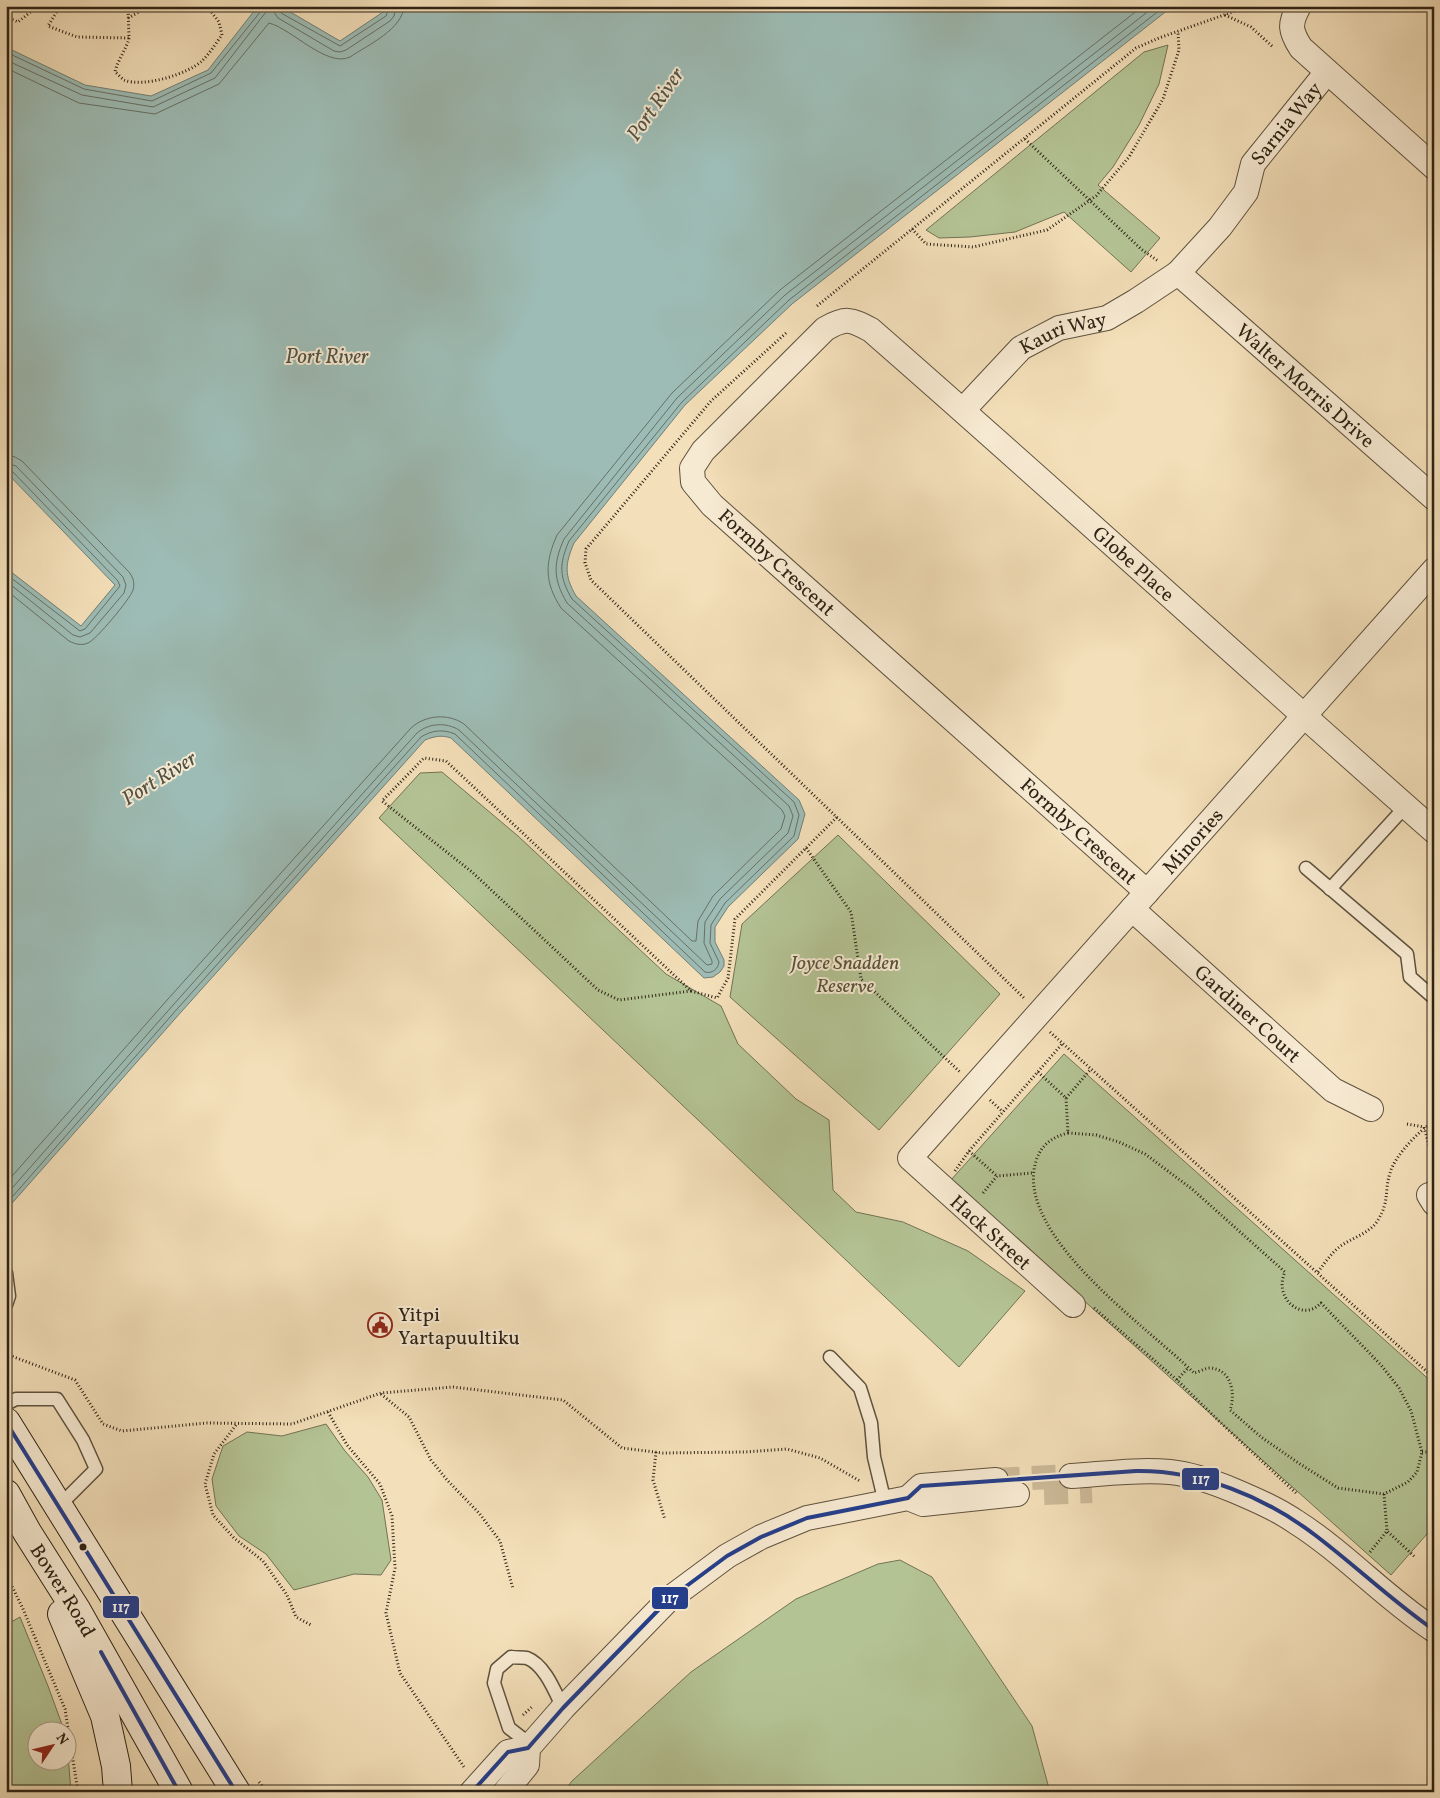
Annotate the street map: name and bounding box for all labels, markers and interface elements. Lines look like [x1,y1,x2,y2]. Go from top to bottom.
water label: Port River [620,62,692,147]
street label: Sarnia Way [1245,77,1330,172]
street label: Kauri Way [1015,306,1109,362]
street label: Walter Morris Drive [1229,318,1380,455]
water label: Port River [285,343,369,372]
street label: Formby Crescent [711,503,840,624]
street label: Globe Place [1085,521,1180,609]
water label: Port River [117,745,203,814]
street label: Formby Crescent [1013,772,1142,893]
street label: Minories [1157,803,1231,881]
park label: Joyce Snadden Reserve [789,950,899,1001]
street label: Gardiner Court [1187,959,1306,1070]
street label: Hack Street [943,1189,1036,1278]
place label: Yitpi Yartapuultiku [398,1302,520,1353]
public building icon: Yitpi Yartapuultiku [367,1312,393,1338]
line badge: 117 [1181,1467,1220,1491]
text: 117 [1192,1471,1210,1490]
street label: Bower Road [22,1539,101,1643]
unlabelled marker [78,1542,88,1552]
line badge: 117 [651,1586,689,1610]
text: 117 [661,1590,679,1609]
line badge: 117 [102,1595,140,1619]
text: 117 [112,1599,130,1618]
north arrow [28,1720,78,1770]
text: N [51,1730,72,1749]

